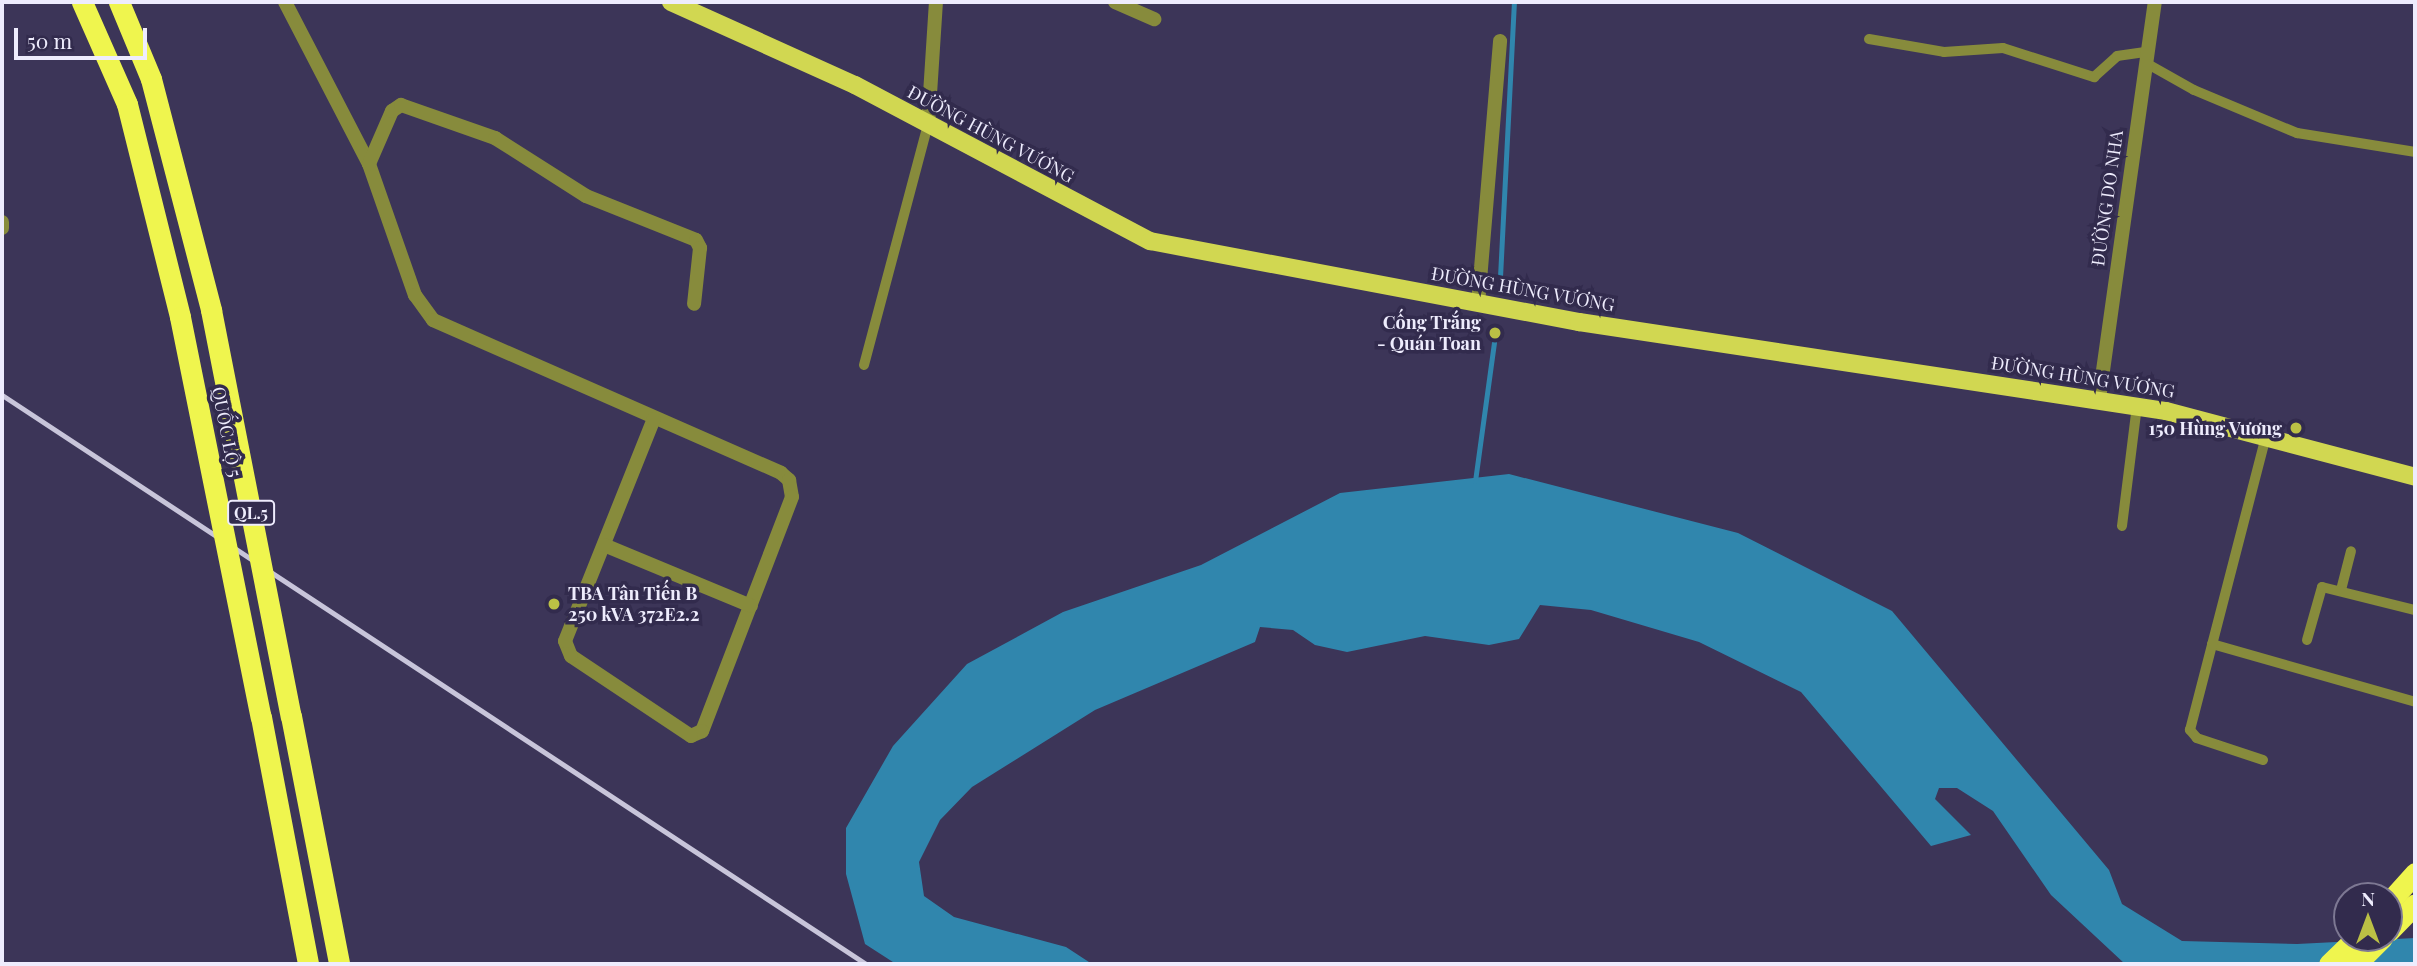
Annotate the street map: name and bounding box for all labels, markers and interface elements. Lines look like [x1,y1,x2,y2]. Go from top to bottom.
scale bar [18,14,150,58]
text: 50 m [27,26,72,54]
street label: ĐƯỜNG HÙNG VƯƠNG [904,81,1078,187]
street label: ĐƯỜNG DO NHA [2087,129,2127,267]
street label: ĐƯỜNG HÙNG VƯƠNG [1430,262,1616,316]
place label: Cống Trắng - Quán Toan [1377,312,1481,354]
marker: Cống Trắng - Quán Toan [1487,325,1503,341]
street label: ĐƯỜNG HÙNG VƯƠNG [1989,352,2177,402]
street label: QUỐC LỘ 5 [208,385,246,479]
place label: 150 Hùng Vương [2148,417,2282,439]
marker: 150 Hùng Vương [2288,420,2304,436]
road number: QL.5 [226,500,276,526]
place label: TBA Tân Tiến B 250 kVA 372E2.2 [568,583,700,626]
marker: TBA Tân Tiến B 250 kVA 372E2.2 [546,596,562,612]
north arrow [2333,882,2403,952]
text: N [2361,885,2375,911]

